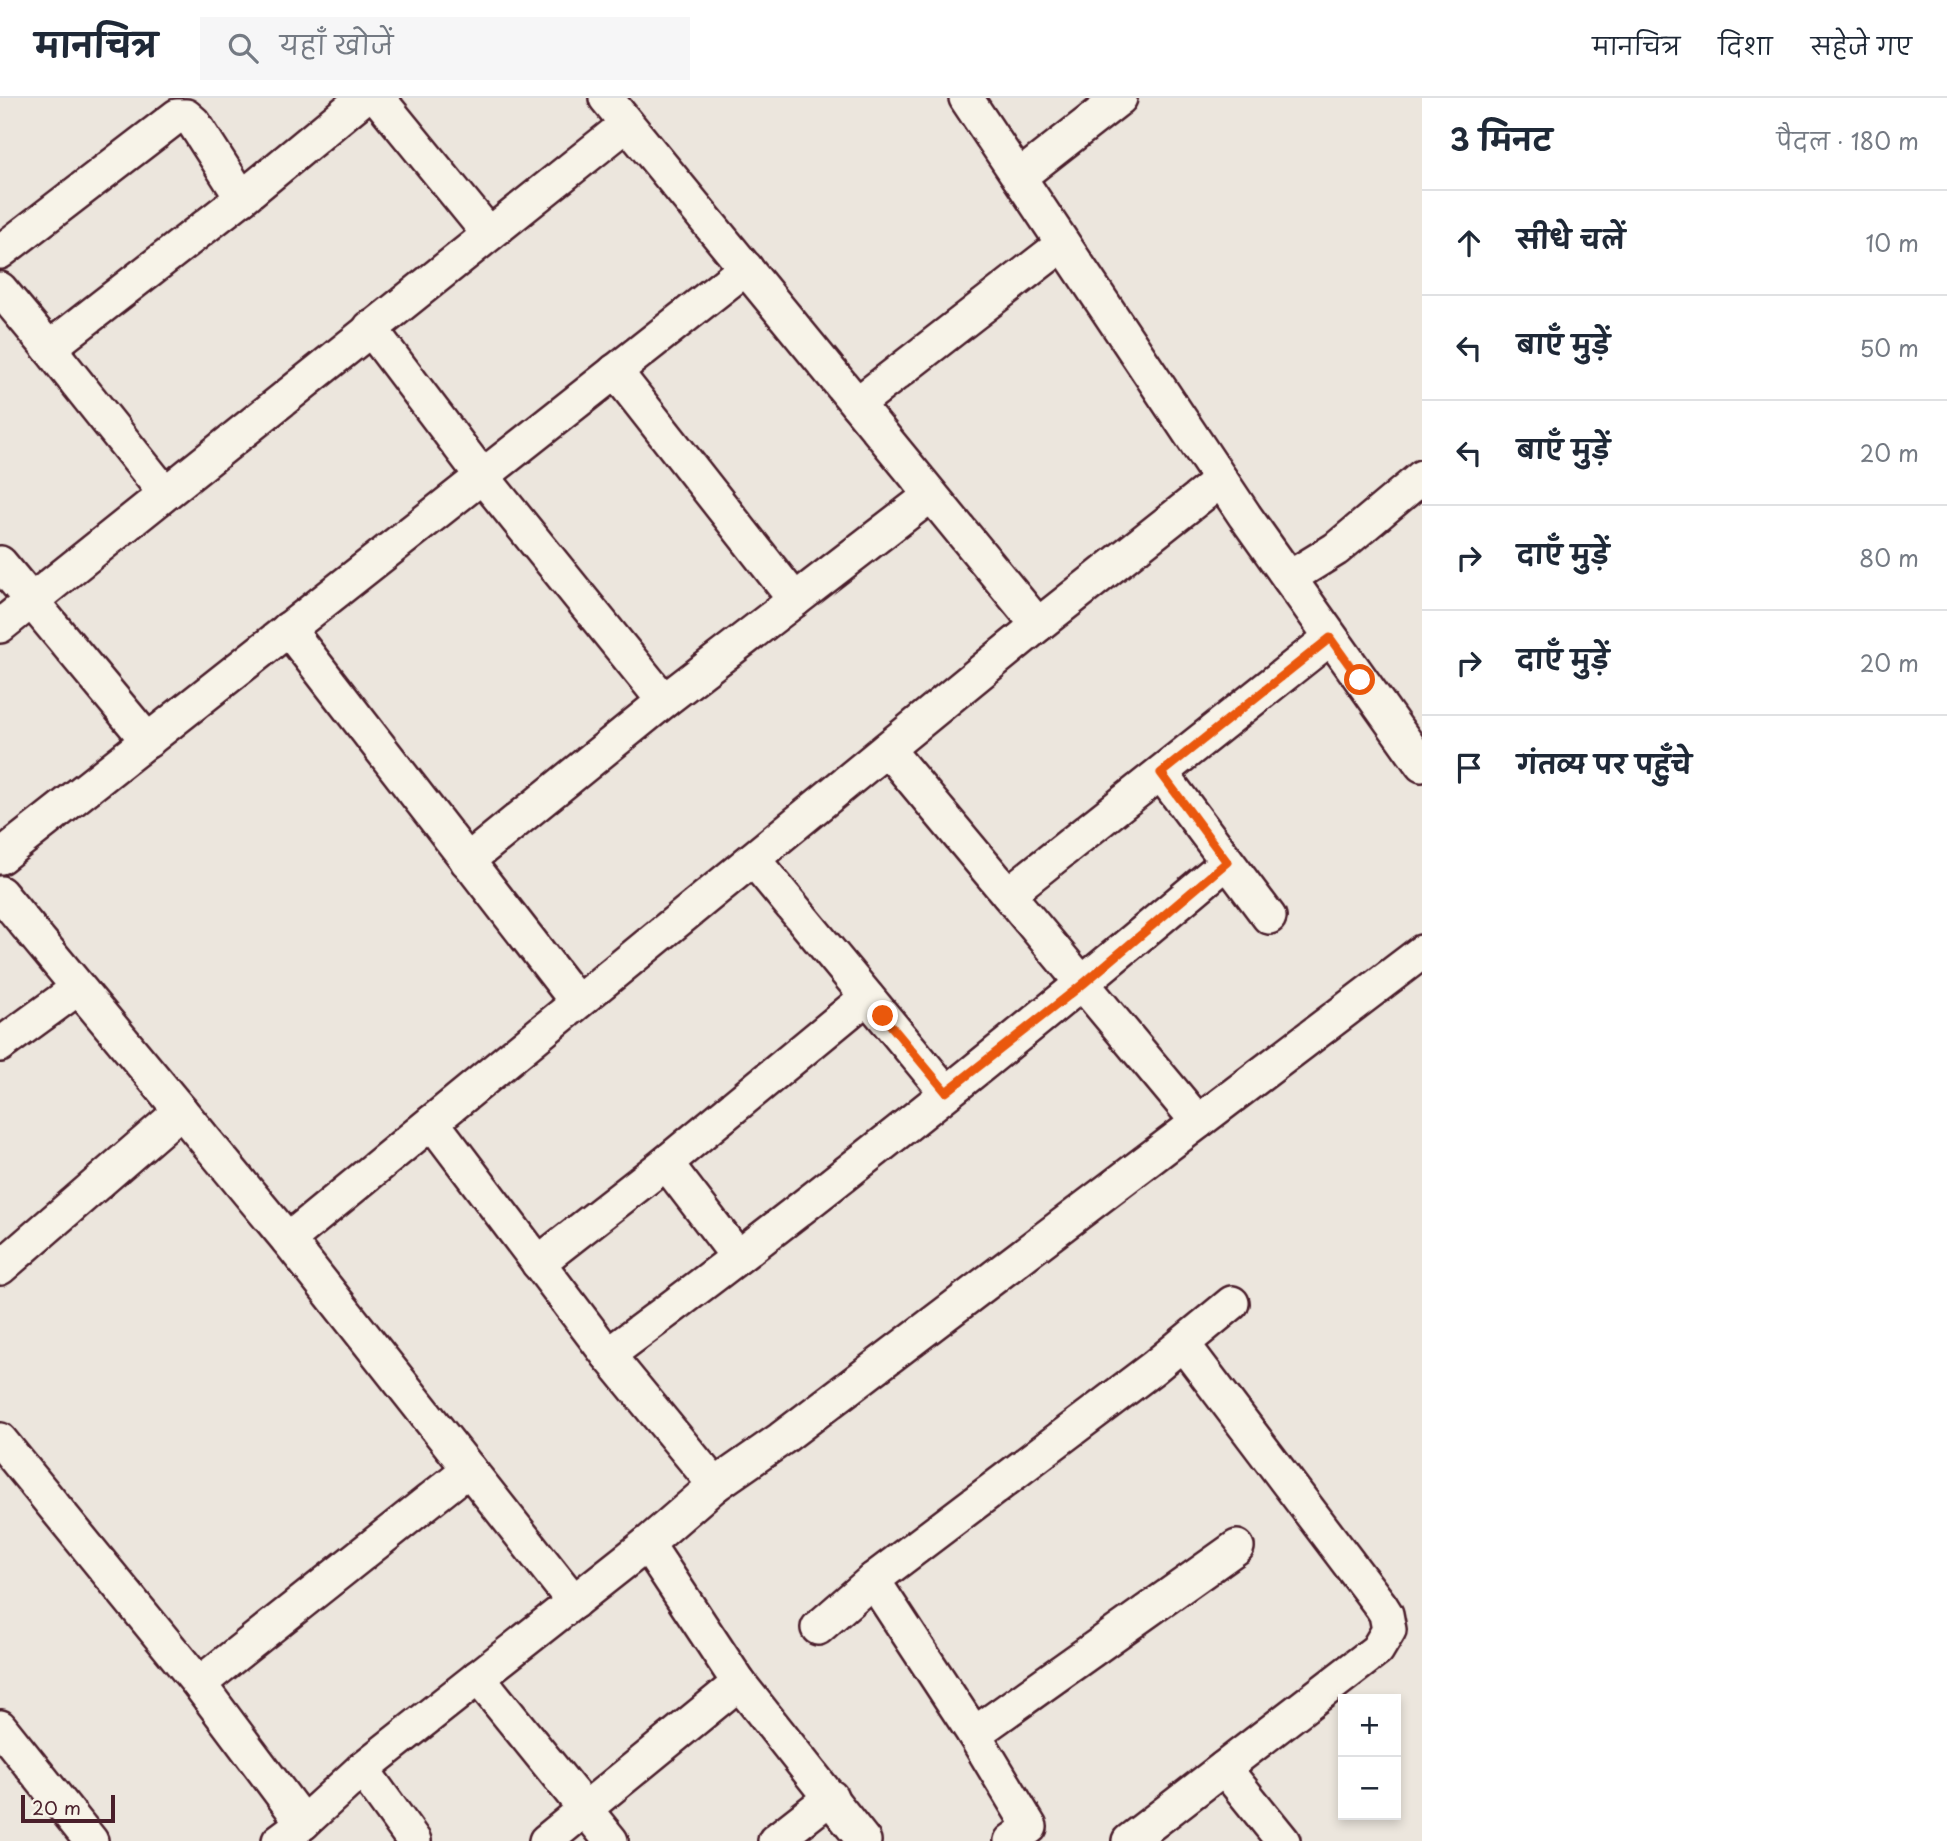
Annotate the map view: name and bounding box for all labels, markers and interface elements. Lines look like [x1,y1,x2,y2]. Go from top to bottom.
search box [200,17,690,80]
text: मानचित्र [35,18,158,68]
text: यहाँ खोजें [280,25,393,64]
text: मानचित्र [1592,27,1680,63]
text: दिशा [1718,27,1773,63]
text: सहेजे गए [1811,27,1912,63]
icon: search [224,29,262,67]
text: 3 मिनट [1450,116,1552,161]
text: पैदल · 180 m [1776,123,1919,158]
text: सीधे चलें [1517,219,1625,258]
icon: ahead [1450,224,1488,262]
text: 10 m [1865,225,1919,260]
text: बाएँ मुड़ें [1517,324,1610,363]
icon: left [1450,329,1488,367]
text: 50 m [1859,330,1919,365]
text: बाएँ मुड़ें [1517,429,1610,468]
icon: left [1450,434,1488,472]
text: 20 m [1860,435,1919,470]
text: दाएँ मुड़ें [1517,534,1609,573]
icon: right [1450,539,1488,577]
text: 80 m [1859,540,1919,575]
text: दाएँ मुड़ें [1517,639,1609,678]
icon: right [1450,644,1488,682]
text: 20 m [1860,645,1919,680]
route start [1344,664,1375,695]
text: गंतव्य पर पहुँचे [1517,744,1692,783]
icon: arrive [1450,749,1488,787]
route end [867,1000,898,1031]
map controls [1338,1694,1401,1820]
button: + [1338,1694,1401,1757]
button: − [1338,1757,1401,1820]
scale bar [21,1792,116,1824]
text: 20 m [32,1793,81,1821]

